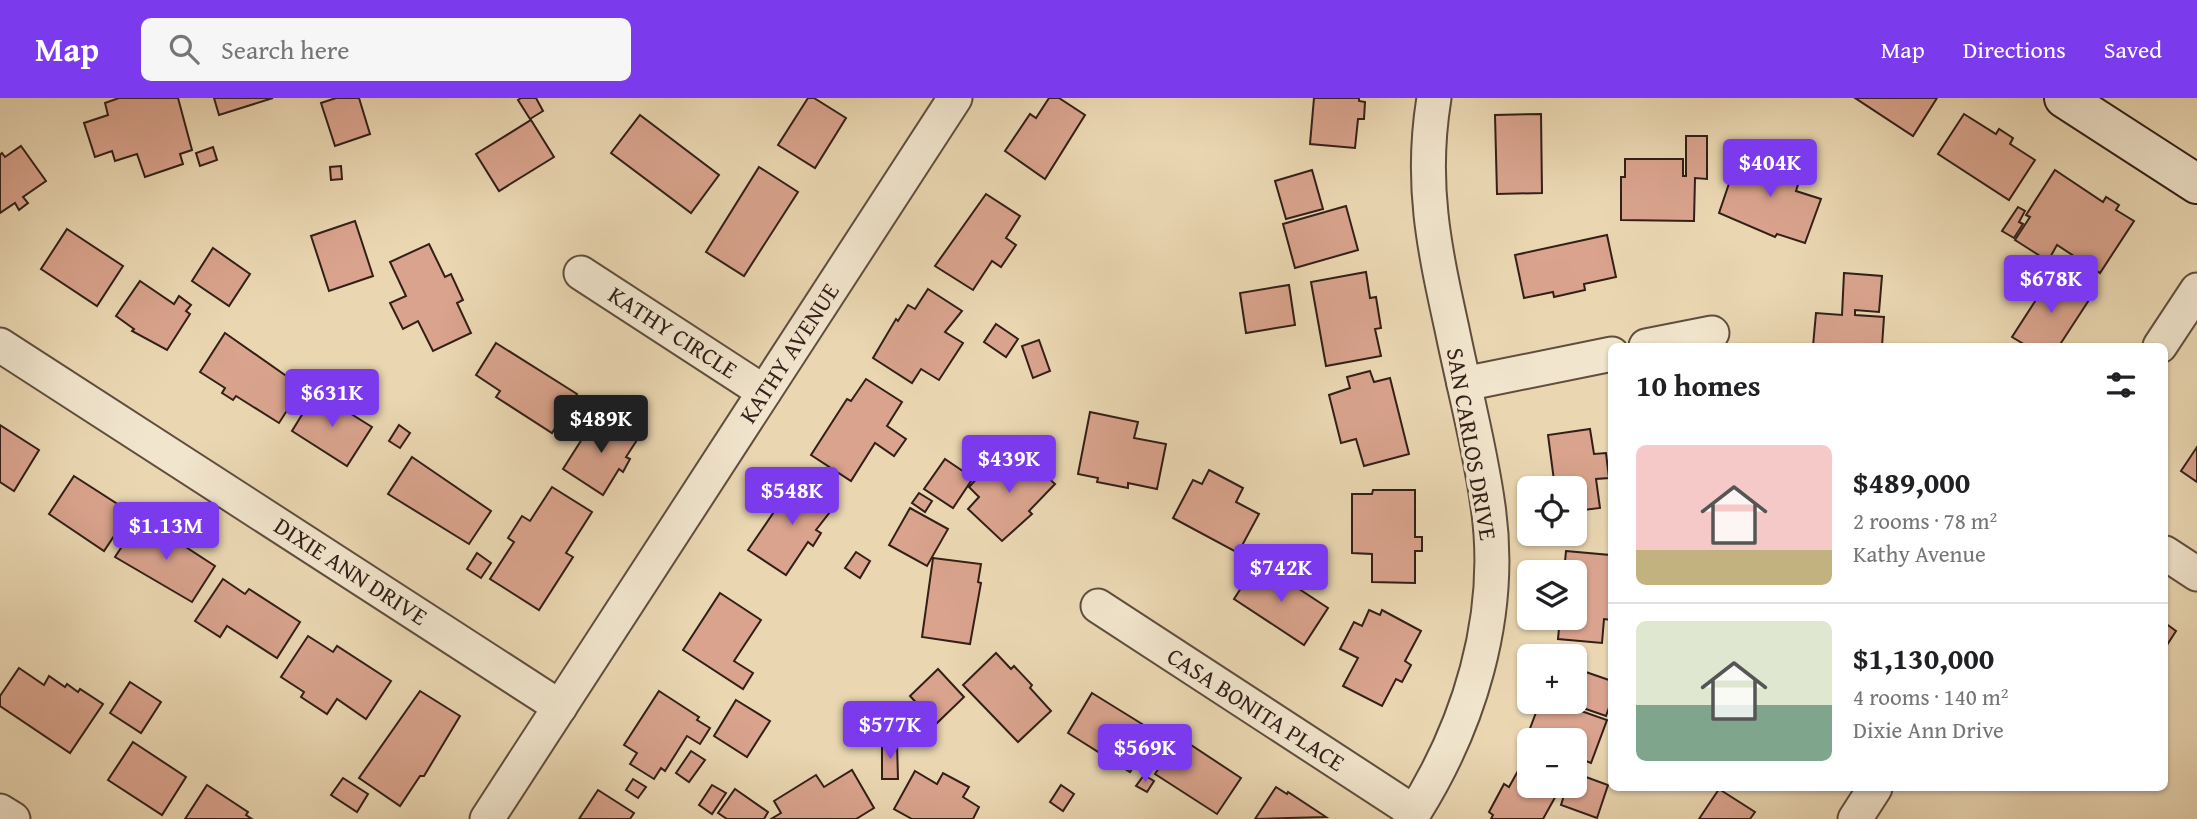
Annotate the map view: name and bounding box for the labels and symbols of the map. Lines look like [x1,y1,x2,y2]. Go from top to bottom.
pin: $404K [1721,140,1819,199]
pin: $678K [2002,256,2100,315]
street label: KATHY AVENUE [731,276,847,430]
street label: KATHY CIRCLE [601,277,745,387]
street label: SAN CARLOS DRIVE [1438,345,1506,543]
pin: $631K [283,370,381,429]
pin: $489K [552,396,650,455]
pin: $439K [960,436,1058,495]
pin: $548K [743,468,841,527]
pin: $1.13M [109,503,223,562]
street label: DIXIE ANN DRIVE [267,508,435,634]
pin: $742K [1232,545,1330,604]
street label: CASA BONITA PLACE [1160,638,1352,780]
pin: $577K [841,702,939,761]
pin: $569K [1096,724,1194,784]

